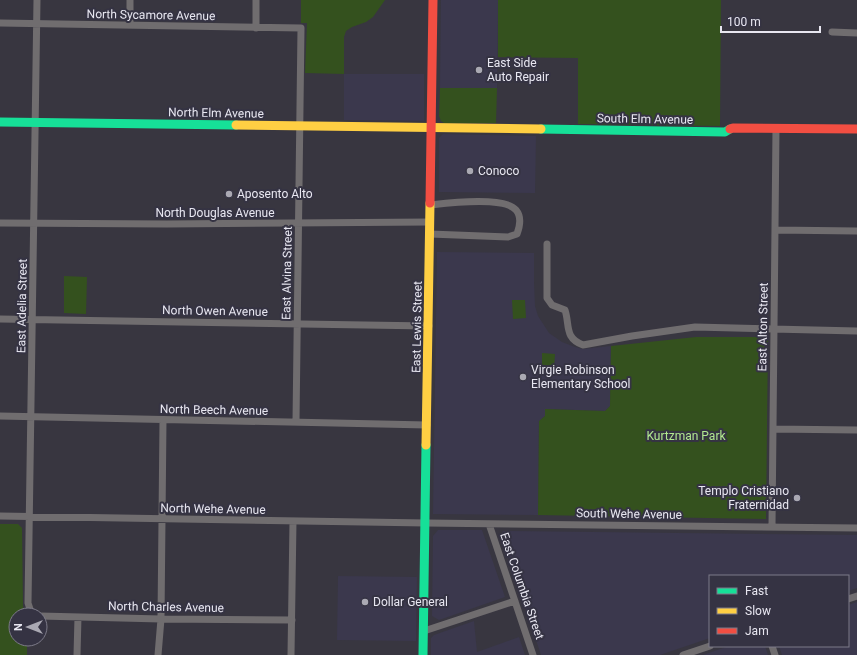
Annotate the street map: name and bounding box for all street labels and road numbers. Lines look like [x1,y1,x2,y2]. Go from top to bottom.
street label: North Sycamore Avenue [87,7,215,23]
street label: North Elm Avenue [168,105,264,121]
street label: South Elm Avenue [597,111,693,127]
street label: North Douglas Avenue [155,206,275,220]
street label: East Alvina Street [279,226,295,320]
street label: East Adelia Street [14,259,30,353]
street label: East Lewis Street [409,281,425,373]
street label: East Alton Street [755,282,771,372]
street label: North Owen Avenue [162,303,268,319]
street label: North Beech Avenue [160,402,268,418]
street label: North Wehe Avenue [160,501,266,517]
street label: South Wehe Avenue [576,506,682,522]
street label: East Columbia Street [497,531,547,641]
street label: North Charles Avenue [108,599,224,615]

